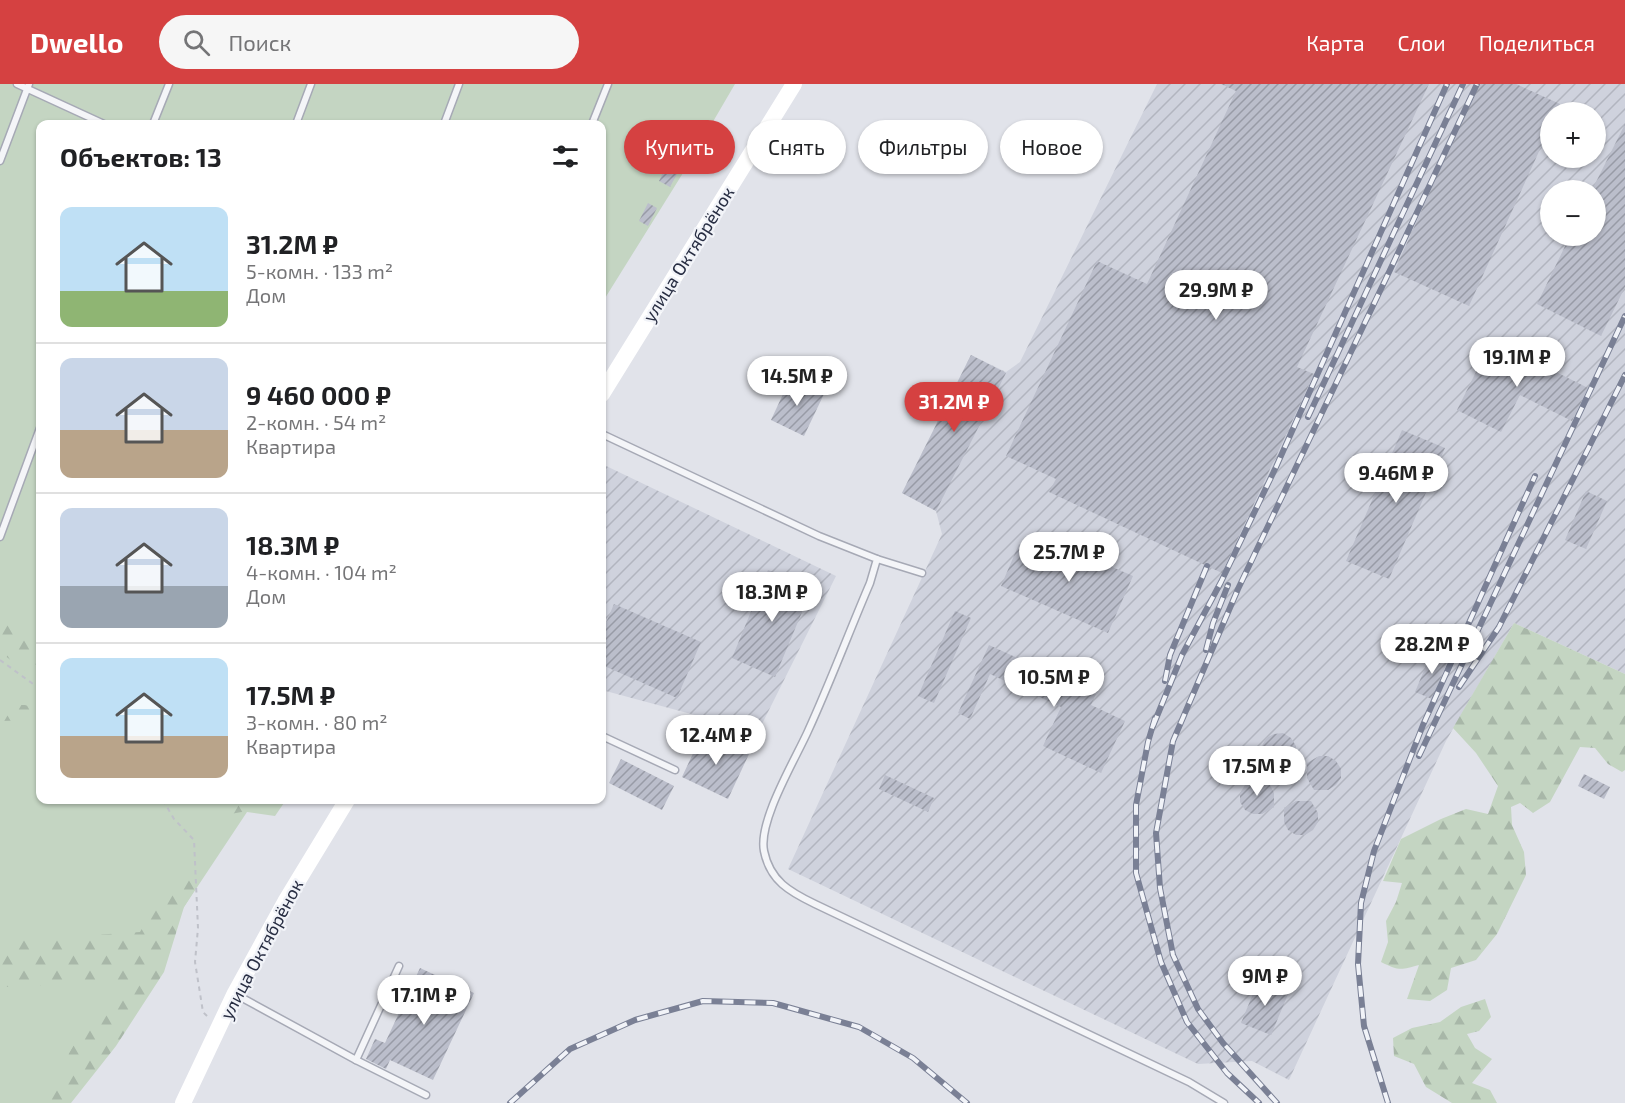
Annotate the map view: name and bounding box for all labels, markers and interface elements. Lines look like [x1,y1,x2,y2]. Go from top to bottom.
search box [159,15,579,69]
text: Dwello [30,25,123,59]
icon: search [180,26,213,59]
text: Поиск [228,29,291,55]
text: Карта [1306,30,1365,55]
text: Слои [1398,30,1446,55]
text: Поделиться [1479,30,1595,55]
map controls [1540,102,1606,246]
button: + [1540,102,1606,168]
chip: Купить [624,120,735,174]
chip: Снять [747,120,846,174]
chip: Фильтры [858,120,988,174]
chip: Новое [1000,120,1103,174]
icon: filters [549,140,582,173]
text: Объектов: 13 [60,141,222,172]
button: − [1540,180,1606,246]
street label: улица Октябрёнок [637,182,739,326]
text: 31.2M ₽ [246,228,338,259]
icon: home [108,231,180,303]
text: 5-комн. · 133 m² [246,259,393,283]
pin: 29.9M ₽ [1161,270,1271,321]
text: 29.9M ₽ [1179,277,1253,301]
text: Дом [246,283,286,307]
pin: 19.1M ₽ [1462,337,1572,388]
text: 19.1M ₽ [1483,344,1551,368]
pin: 14.5M ₽ [742,356,852,407]
text: 14.5M ₽ [761,363,833,387]
text: 9 460 000 ₽ [246,379,391,410]
icon: home [108,382,180,454]
pin: 31.2M ₽ [899,382,1009,433]
text: 31.2M ₽ [919,389,989,413]
text: 2-комн. · 54 m² [246,410,386,434]
text: Квартира [246,434,336,458]
pin: 9.46M ₽ [1341,453,1451,504]
text: 9.46M ₽ [1358,460,1434,484]
text: 18.3M ₽ [246,529,339,560]
icon: home [108,532,180,604]
pin: 25.7M ₽ [1014,532,1124,583]
text: 25.7M ₽ [1033,539,1105,563]
text: 4-комн. · 104 m² [246,560,397,584]
pin: 18.3M ₽ [717,572,827,623]
text: 18.3M ₽ [736,579,808,603]
text: Дом [246,584,286,608]
pin: 28.2M ₽ [1377,624,1487,675]
text: 28.2M ₽ [1394,631,1470,655]
pin: 10.5M ₽ [999,657,1109,708]
text: 10.5M ₽ [1018,664,1090,688]
text: 17.5M ₽ [246,679,335,710]
icon: home [108,682,180,754]
text: 3-комн. · 80 m² [246,710,387,734]
pin: 12.4M ₽ [661,715,771,766]
text: 12.4M ₽ [680,722,752,746]
text: Квартира [246,734,336,758]
pin: 17.5M ₽ [1202,746,1312,797]
text: 17.5M ₽ [1223,753,1291,777]
street label: улица Октябрёнок [215,875,307,1023]
pin: 9M ₽ [1229,956,1301,1007]
text: 9M ₽ [1242,963,1288,987]
pin: 17.1M ₽ [369,975,479,1026]
text: 17.1M ₽ [391,982,457,1006]

